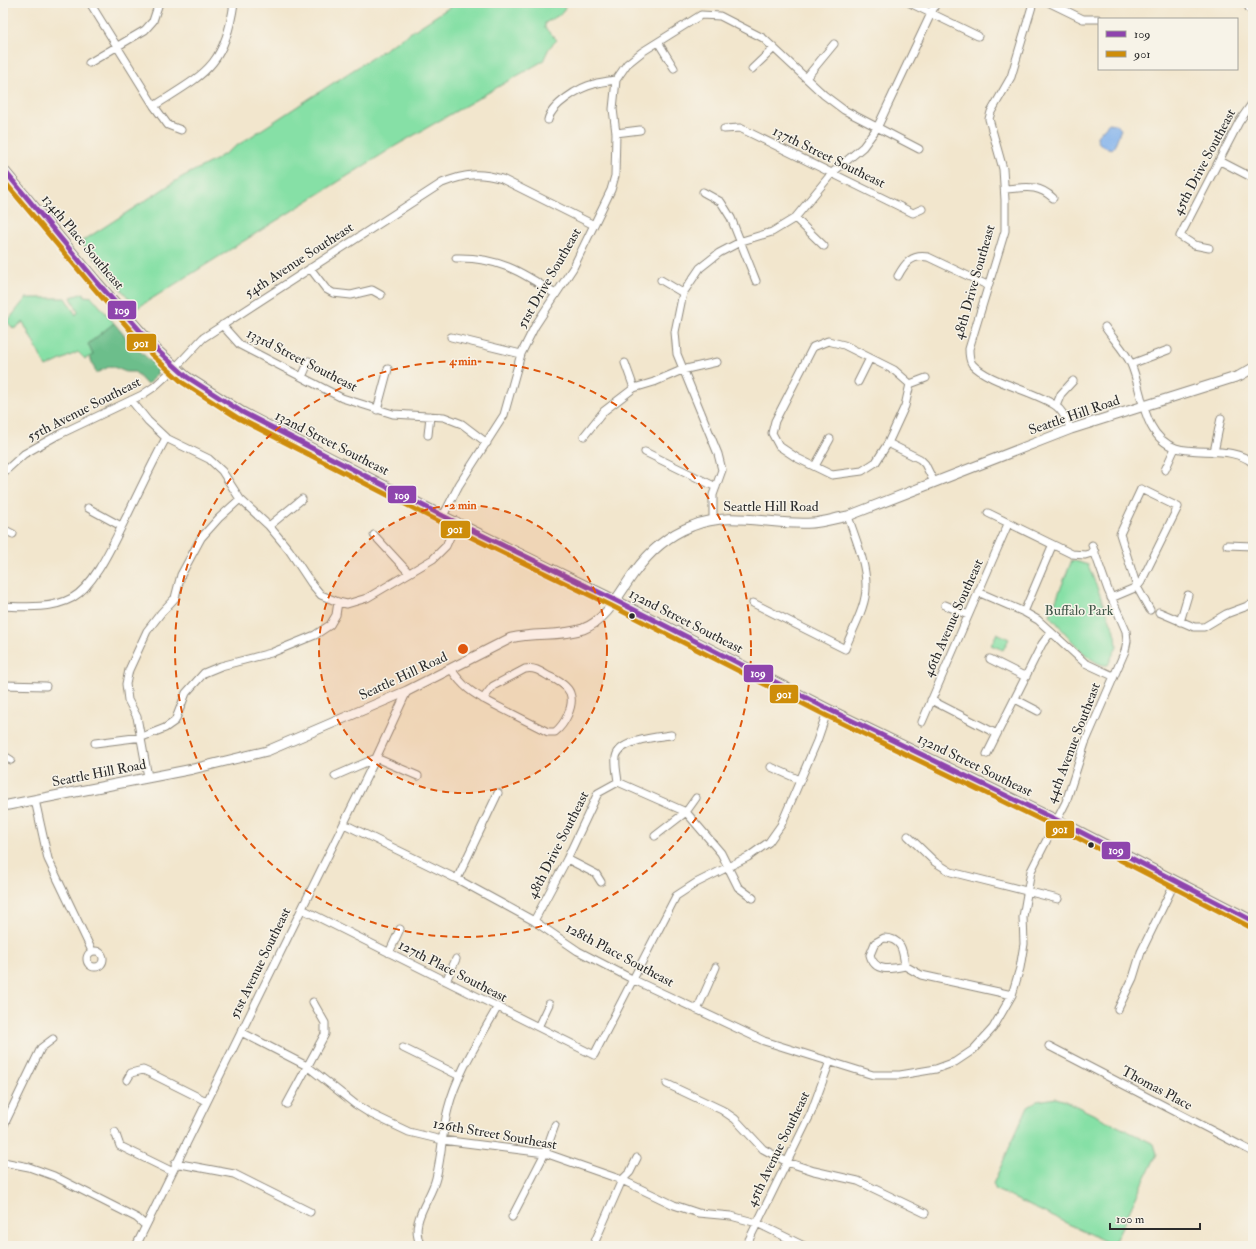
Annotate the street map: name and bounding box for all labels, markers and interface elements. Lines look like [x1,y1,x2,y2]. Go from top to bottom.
legend [1098,18,1238,70]
text: 109 [1134,27,1151,42]
text: 901 [1133,47,1151,62]
street label: 45th Drive Southeast [1169,105,1239,218]
street label: 137th Street Southeast [770,122,888,192]
street label: 134th Place Southeast [38,191,128,293]
street label: 54th Avenue Southeast [241,218,357,301]
street label: 48th Drive Southeast [949,222,999,341]
street label: 51st Drive Southeast [513,224,585,331]
line badge: 109 [107,300,137,320]
text: 109 [114,304,130,317]
street label: 133rd Street Southeast [244,325,361,395]
line badge: 901 [126,333,157,352]
text: 901 [132,337,149,350]
text: 4 min [448,354,478,369]
street label: 55th Avenue Southeast [24,373,144,445]
street label: Seattle Hill Road [1026,391,1122,439]
street label: 132nd Street Southeast [272,407,392,479]
line badge: 109 [387,485,417,504]
text: 109 [394,489,410,502]
text: 2 min [449,498,477,513]
street label: Seattle Hill Road [723,498,819,515]
line badge: 901 [440,520,471,539]
text: 901 [446,523,463,536]
street label: 46th Avenue Southeast [919,556,987,680]
street label: 132nd Street Southeast [626,585,746,657]
park label: Buffalo Park [1045,602,1114,619]
unlabelled marker [627,611,637,621]
centre of rings [456,642,470,656]
street label: Seattle Hill Road [356,648,450,704]
line badge: 109 [743,664,774,683]
text: 109 [750,667,766,680]
street label: 44th Avenue Southeast [1042,680,1104,806]
line badge: 901 [769,684,799,704]
text: 901 [775,688,792,701]
street label: 132nd Street Southeast [915,730,1036,800]
street label: Seattle Hill Road [51,756,148,790]
street label: 48th Drive Southeast [524,788,593,902]
line badge: 901 [1045,820,1075,839]
text: 901 [1051,823,1068,836]
unlabelled marker [1086,840,1096,850]
line badge: 109 [1101,841,1131,860]
text: 109 [1108,844,1124,857]
street label: 51st Avenue Southeast [226,904,294,1021]
street label: 128th Place Southeast [563,919,677,991]
street label: 127th Place Southeast [396,936,511,1006]
street label: Thomas Place [1119,1062,1196,1114]
street label: 45th Avenue Southeast [743,1088,814,1210]
street label: 126th Street Southeast [432,1115,559,1153]
scale bar [1110,1205,1200,1231]
text: 100 m [1116,1212,1145,1227]

